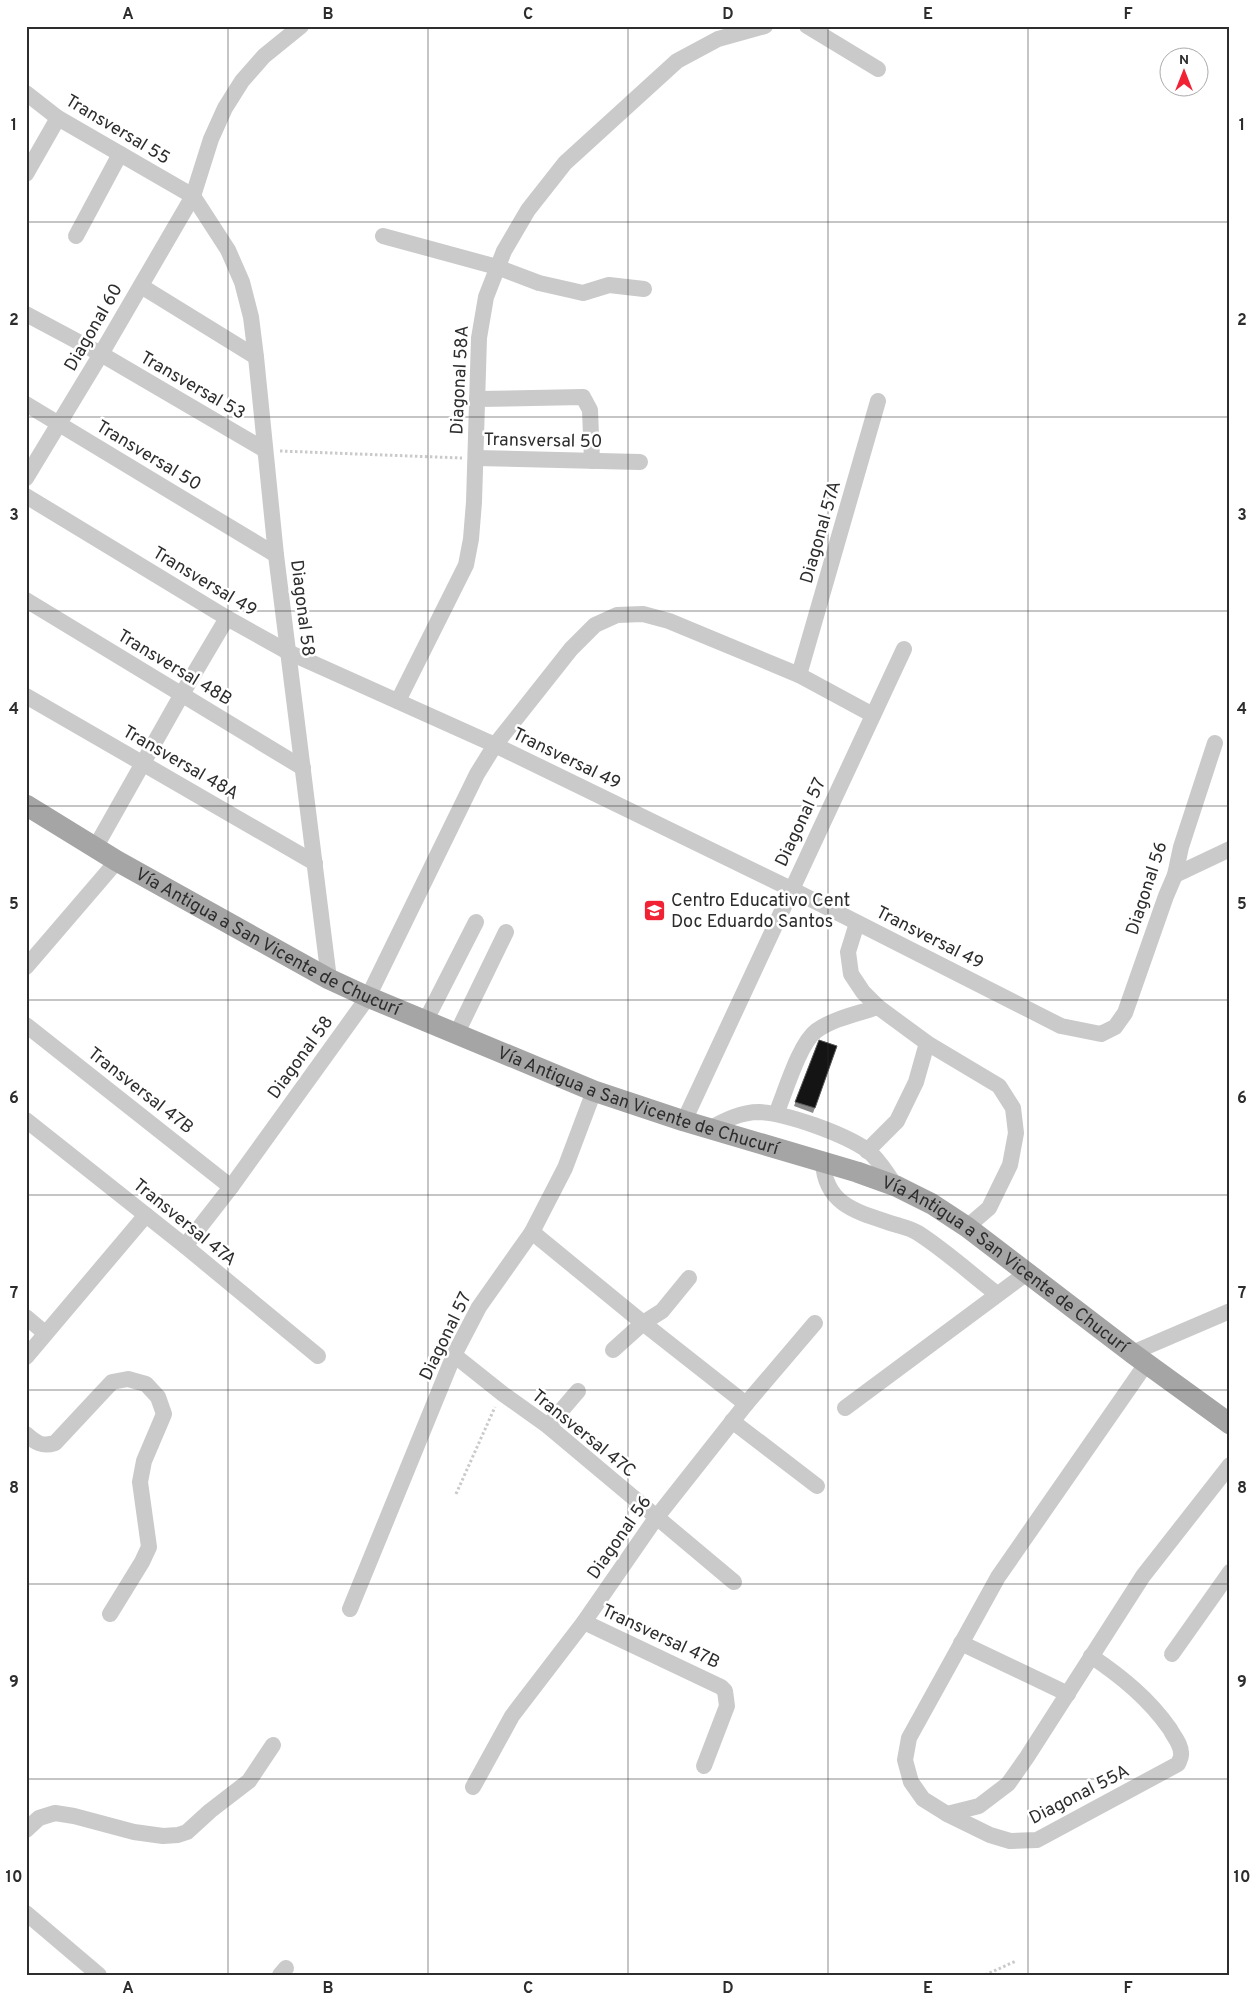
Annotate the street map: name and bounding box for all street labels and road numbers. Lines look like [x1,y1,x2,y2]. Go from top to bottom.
street label: Transversal 55 [61,90,174,171]
street label: Diagonal 60 [60,280,129,376]
street label: Diagonal 58A [446,325,475,435]
street label: Transversal 53 [135,347,249,426]
street label: Transversal 50 [91,416,205,497]
street label: Transversal 50 [483,429,603,454]
street label: Diagonal 57A [796,478,847,586]
street label: Transversal 49 [148,542,261,622]
street label: Diagonal 58 [284,558,319,658]
street label: Transversal 48B [113,625,236,712]
street label: Transversal 48A [118,721,242,806]
street label: Transversal 49 [508,723,624,795]
street label: Diagonal 57 [771,774,832,871]
street label: Diagonal 56 [1121,839,1173,938]
street label: Vía Antigua a San Vicente de Chucurí [131,863,405,1023]
street label: Transversal 49 [872,901,987,975]
street label: Diagonal 58 [263,1012,339,1104]
street label: Vía Antigua a San Vicente de Chucurí [493,1042,783,1162]
street label: Transversal 47B [83,1043,198,1140]
street label: Vía Antigua a San Vicente de Chucurí [878,1172,1133,1360]
street label: Transversal 47A [128,1174,240,1272]
street label: Diagonal 57 [415,1289,478,1385]
street label: Transversal 47C [526,1385,640,1483]
street label: Diagonal 56 [583,1491,658,1584]
street label: Transversal 47B [597,1600,723,1675]
street label: Diagonal 55A [1026,1760,1134,1830]

